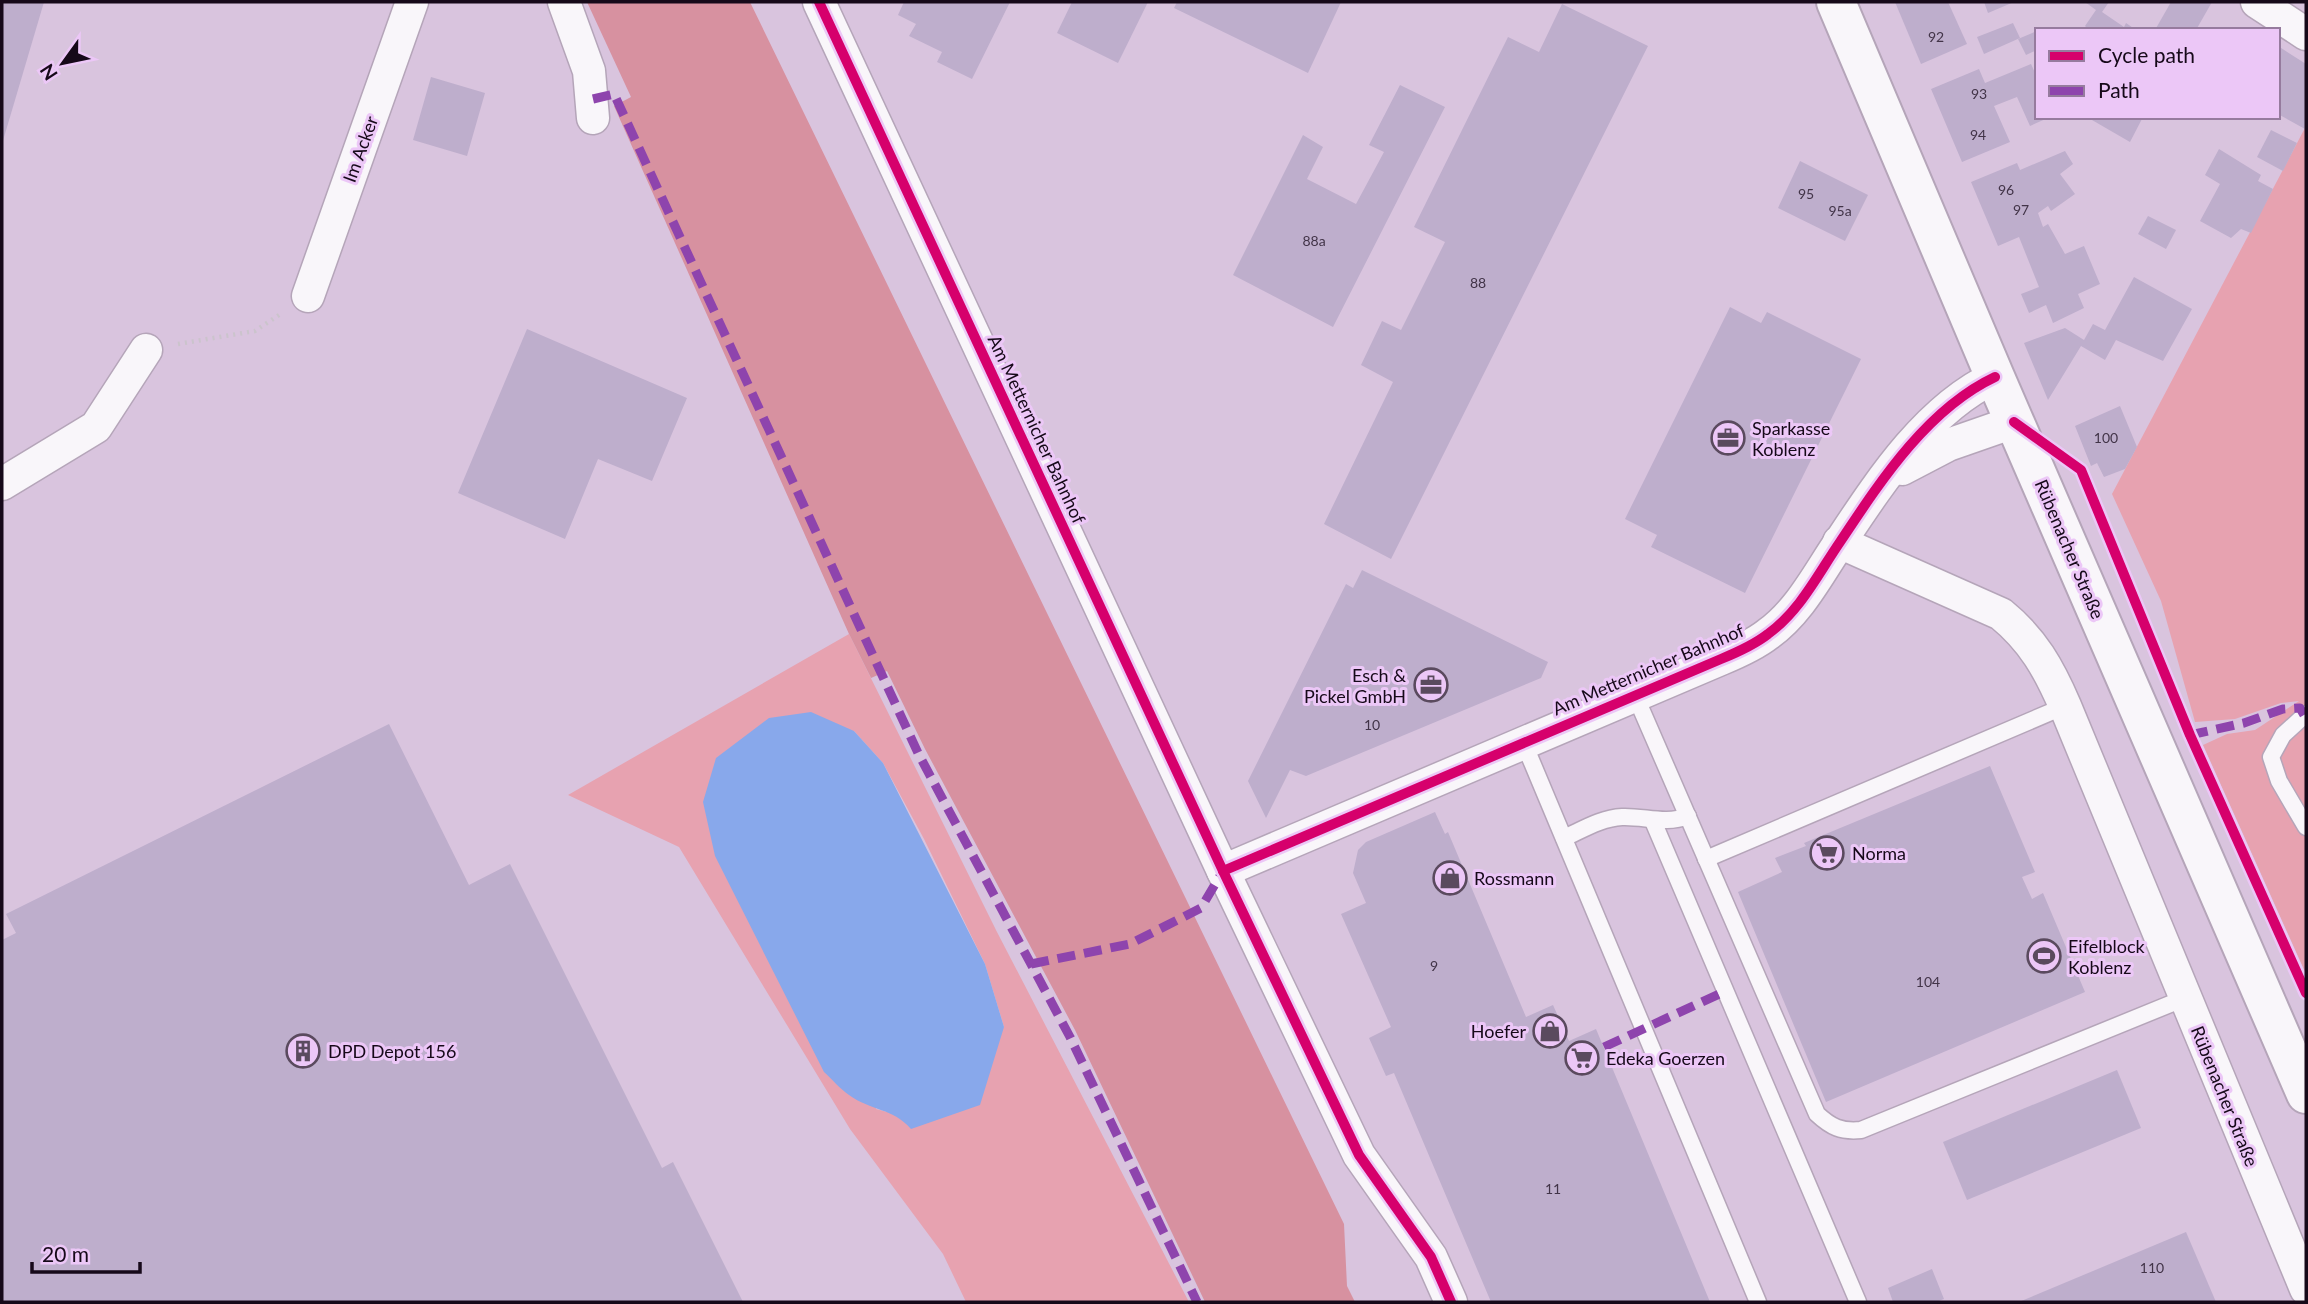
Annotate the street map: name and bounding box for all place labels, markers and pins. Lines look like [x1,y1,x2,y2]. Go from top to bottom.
place label: Sparkasse Koblenz [1752,417,1830,460]
office icon: Sparkasse Koblenz [1709,419,1747,457]
place label: Esch & Pickel GmbH [1304,664,1406,707]
office icon: Esch & Pickel GmbH [1412,666,1450,704]
supermarket icon: Norma [1808,834,1846,872]
place label: Norma [1852,842,1906,864]
shop icon: Rossmann [1431,859,1469,897]
place label: Rossmann [1474,867,1554,889]
place label: Eifelblock Koblenz [2068,935,2146,978]
sports icon: Eifelblock Koblenz [2025,937,2063,975]
shop icon: Hoefer [1531,1012,1569,1050]
place label: Hoefer [1471,1020,1526,1042]
building icon: DPD Depot 156 [284,1032,322,1070]
supermarket icon: Edeka Goerzen [1563,1039,1601,1077]
place label: DPD Depot 156 [328,1040,456,1062]
place label: Edeka Goerzen [1606,1047,1725,1069]

